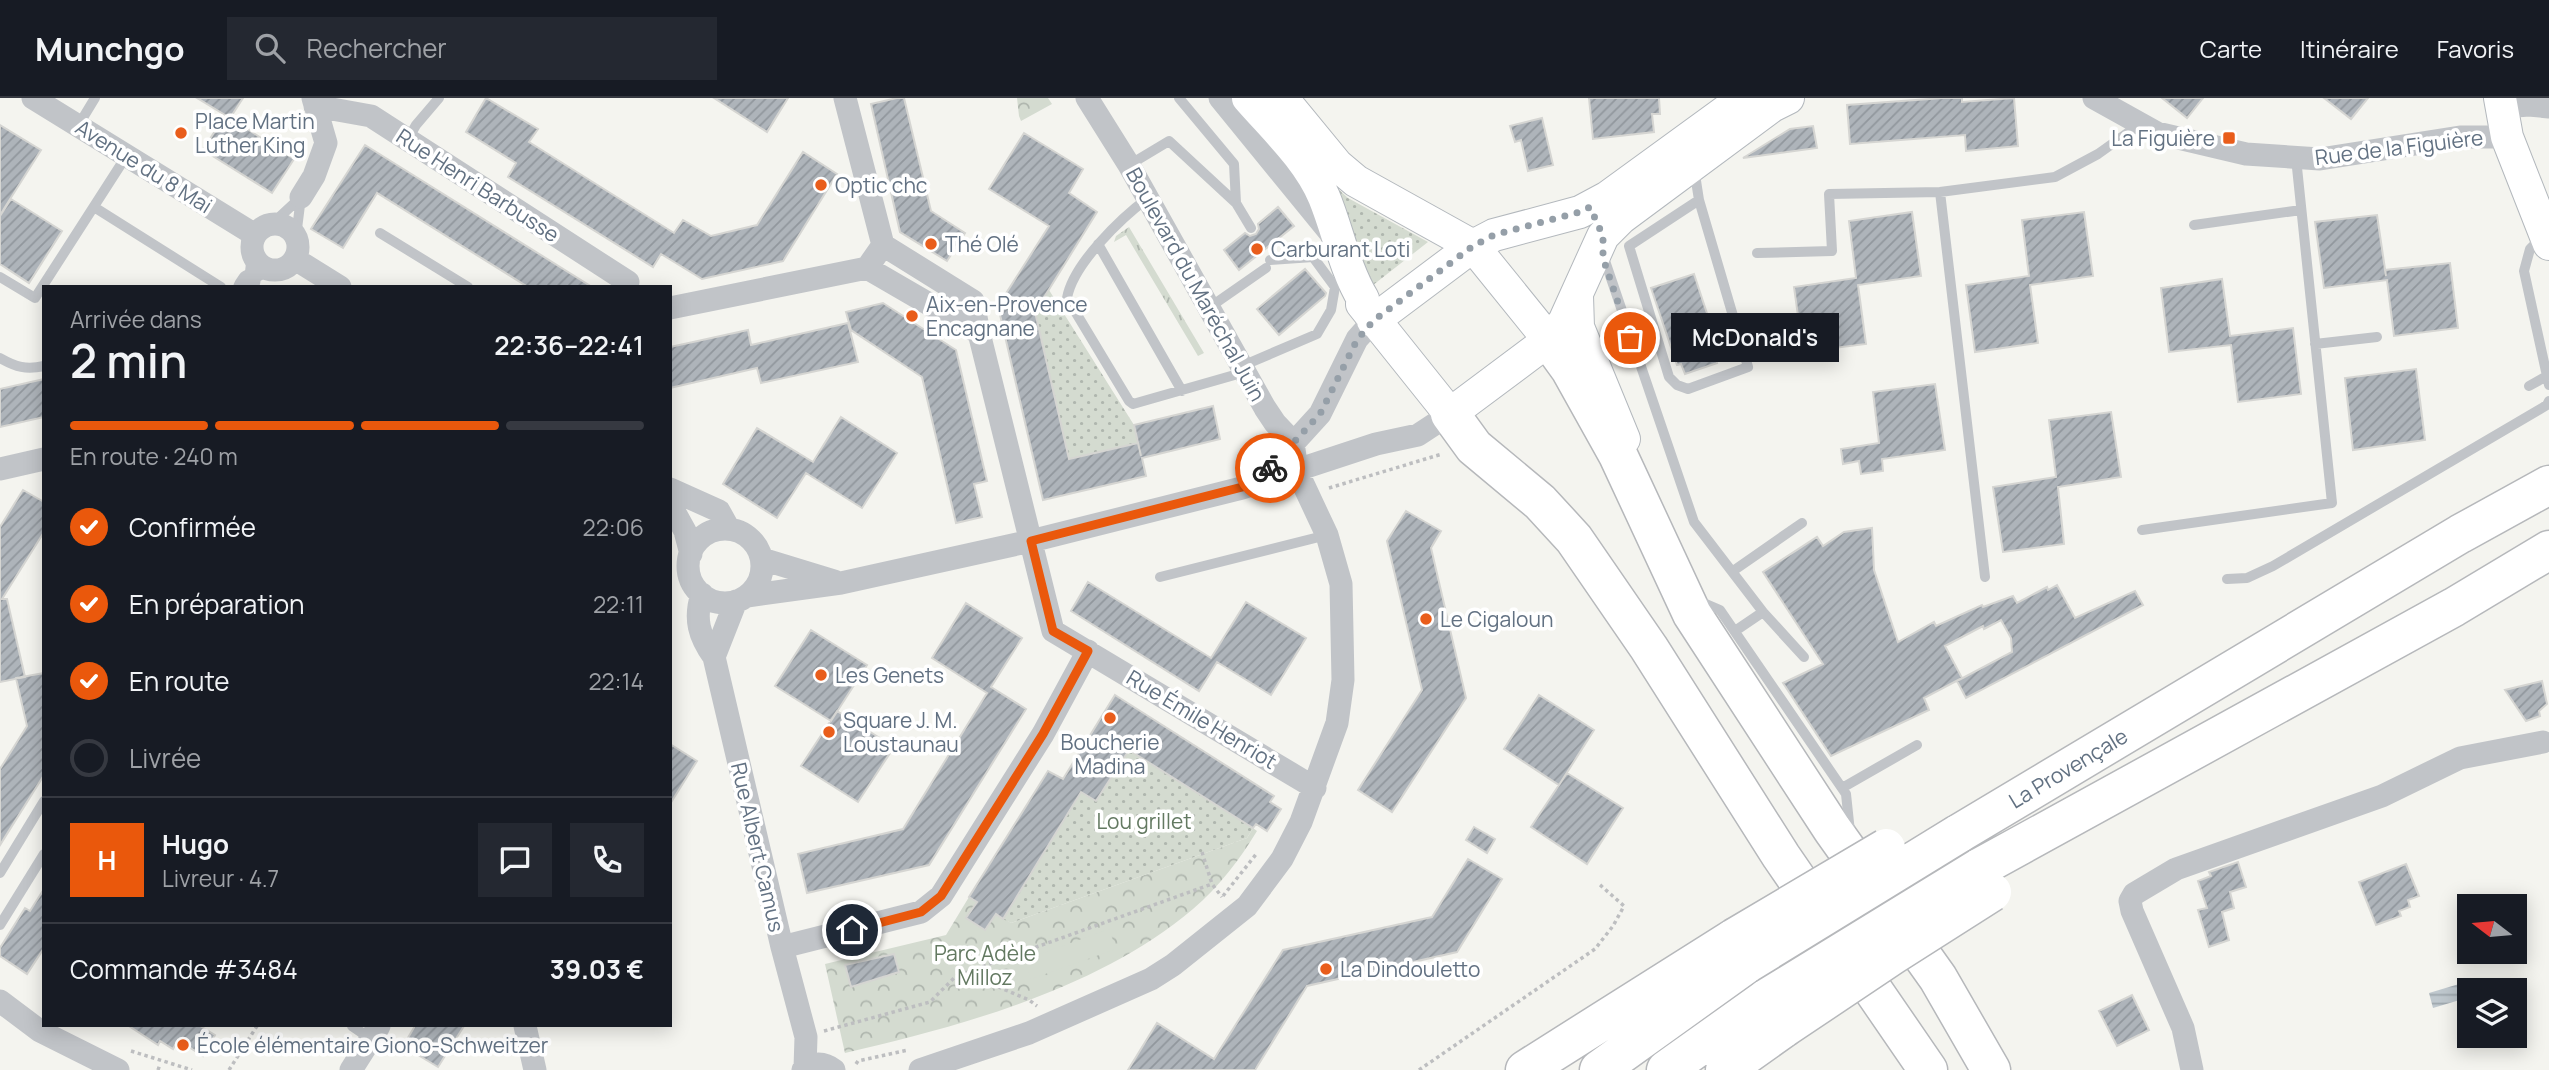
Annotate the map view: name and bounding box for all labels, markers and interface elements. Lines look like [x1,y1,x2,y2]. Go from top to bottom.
search box [227,17,717,80]
text: Munchgo [35,26,185,71]
icon: search [251,29,289,67]
text: Rechercher [307,30,447,66]
text: Carte [2200,32,2262,65]
text: Itinéraire [2300,32,2399,65]
text: Favoris [2437,32,2514,65]
place label: Place Martin Luther King [195,107,315,159]
street label: Avenue du 8 Mai [71,113,217,219]
street label: Rue Henri Barbusse [391,122,565,248]
street label: Rue de la Figuière [2313,123,2485,171]
place label: La Figuière [2111,124,2215,152]
marker: Place Martin Luther King [173,125,189,141]
marker: La Figuière [2221,130,2237,146]
street label: Boulevard du Maréchal Juin [1120,162,1272,406]
place label: Optic chc [835,171,927,199]
marker: Optic chc [813,177,829,193]
place label: Thé Olé [945,230,1019,258]
place label: Carburant Loti [1271,235,1411,263]
marker: Thé Olé [923,236,939,252]
marker: Carburant Loti [1249,241,1265,257]
place label: Aix-en-Provence Encagnane [926,290,1088,342]
text: Arrivée dans [70,303,202,335]
marker: Aix-en-Provence Encagnane [904,308,920,324]
pin [1600,308,1660,368]
callout: McDonald's [1672,314,1840,362]
icon: bag [1611,319,1649,357]
text: McDonald's [1692,321,1818,353]
text: 22:36–22:41 [494,327,644,363]
text: 2 min [70,329,187,392]
courier [1235,433,1305,503]
text: En route · 240 m [70,440,238,472]
icon: bike [1251,449,1289,487]
icon: check [70,508,108,546]
text: Confirmée [129,509,256,545]
text: 22:06 [583,511,644,543]
icon: check [70,585,108,623]
text: En préparation [129,586,304,622]
text: 22:11 [593,588,644,620]
place label: Le Cigaloun [1440,605,1554,633]
marker: Le Cigaloun [1418,611,1434,627]
place label: Les Genets [835,661,944,689]
icon: check [70,662,108,700]
text: En route [129,663,230,699]
street label: Rue Émile Henriot [1122,663,1282,775]
text: 22:14 [588,665,644,697]
marker: Les Genets [813,667,829,683]
place label: Square J. M. Loustaunau [843,706,959,758]
marker: Boucherie Madina [1102,710,1118,726]
street label: La Provençale [2004,722,2132,814]
marker: Square J. M. Loustaunau [821,724,837,740]
place label: Boucherie Madina [1061,728,1159,780]
text: Livrée [129,740,201,776]
street label: Rue Albert Camus [725,759,791,935]
park label: Lou grillet [1096,807,1192,835]
button: chat [478,823,552,897]
button: phone [570,823,644,897]
text: Hugo [162,826,229,862]
text: H [98,842,116,878]
text: Livreur · 4.7 [162,862,279,894]
north arrow [2457,894,2527,964]
map controls [2457,894,2527,1048]
pin [822,900,882,960]
icon: home [833,911,871,949]
park label: Parc Adèle Milloz [934,939,1036,991]
text: Commande #3484 [70,951,298,987]
text: 39.03 € [550,951,644,987]
place label: La Dindouletto [1340,955,1481,983]
marker: La Dindouletto [1318,961,1334,977]
button: layers [2457,978,2527,1048]
place label: École élémentaire Giono-Schweitzer [197,1031,549,1059]
marker: École élémentaire Giono-Schweitzer [175,1037,191,1053]

